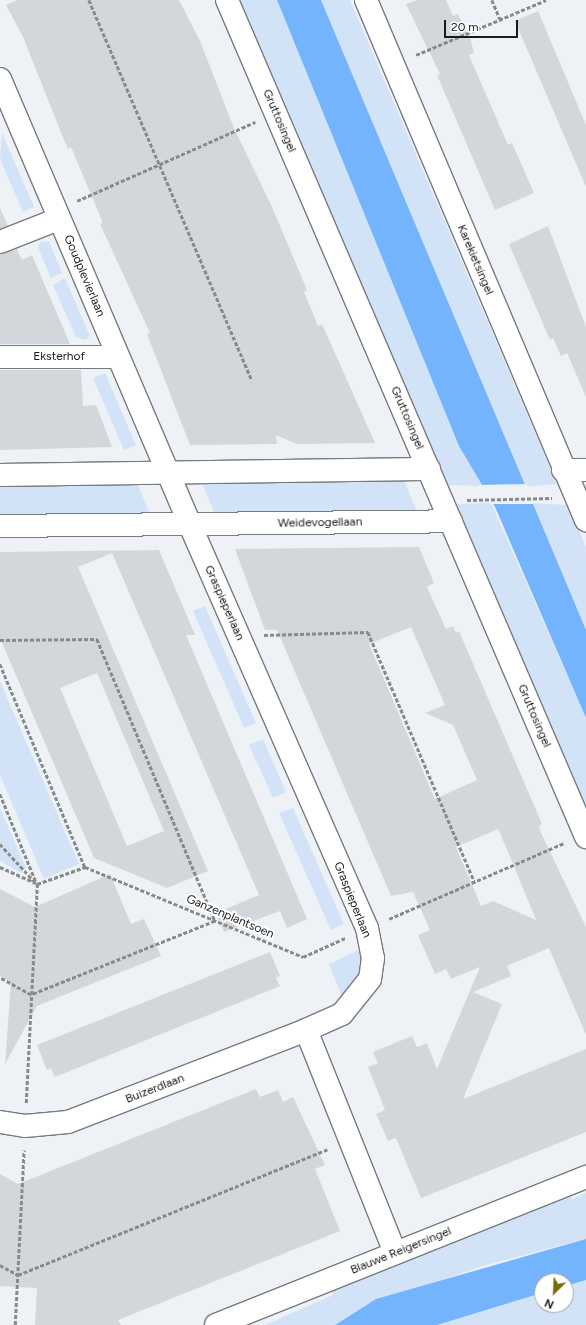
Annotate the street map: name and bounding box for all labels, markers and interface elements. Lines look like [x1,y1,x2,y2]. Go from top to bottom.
scale bar [446,12,520,38]
text: 20 m [451,20,479,34]
street label: Gruttosingel [259,87,299,155]
street label: Karekietsingel [454,223,496,297]
street label: Goudplevierlaan [60,233,108,319]
street label: Eksterhof [33,350,85,364]
street label: Gruttosingel [387,384,427,452]
street label: Weidevogellaan [278,515,362,531]
street label: Graspieperlaan [201,563,247,643]
street label: Gruttosingel [514,682,554,750]
street label: Graspieperlaan [330,860,374,940]
street label: Ganzenplantsoen [184,892,276,942]
street label: Buizerdlaan [124,1071,186,1107]
street label: Blauwe Reigersingel [349,1224,453,1278]
north arrow [534,1273,574,1313]
text: N [543,1296,556,1311]

